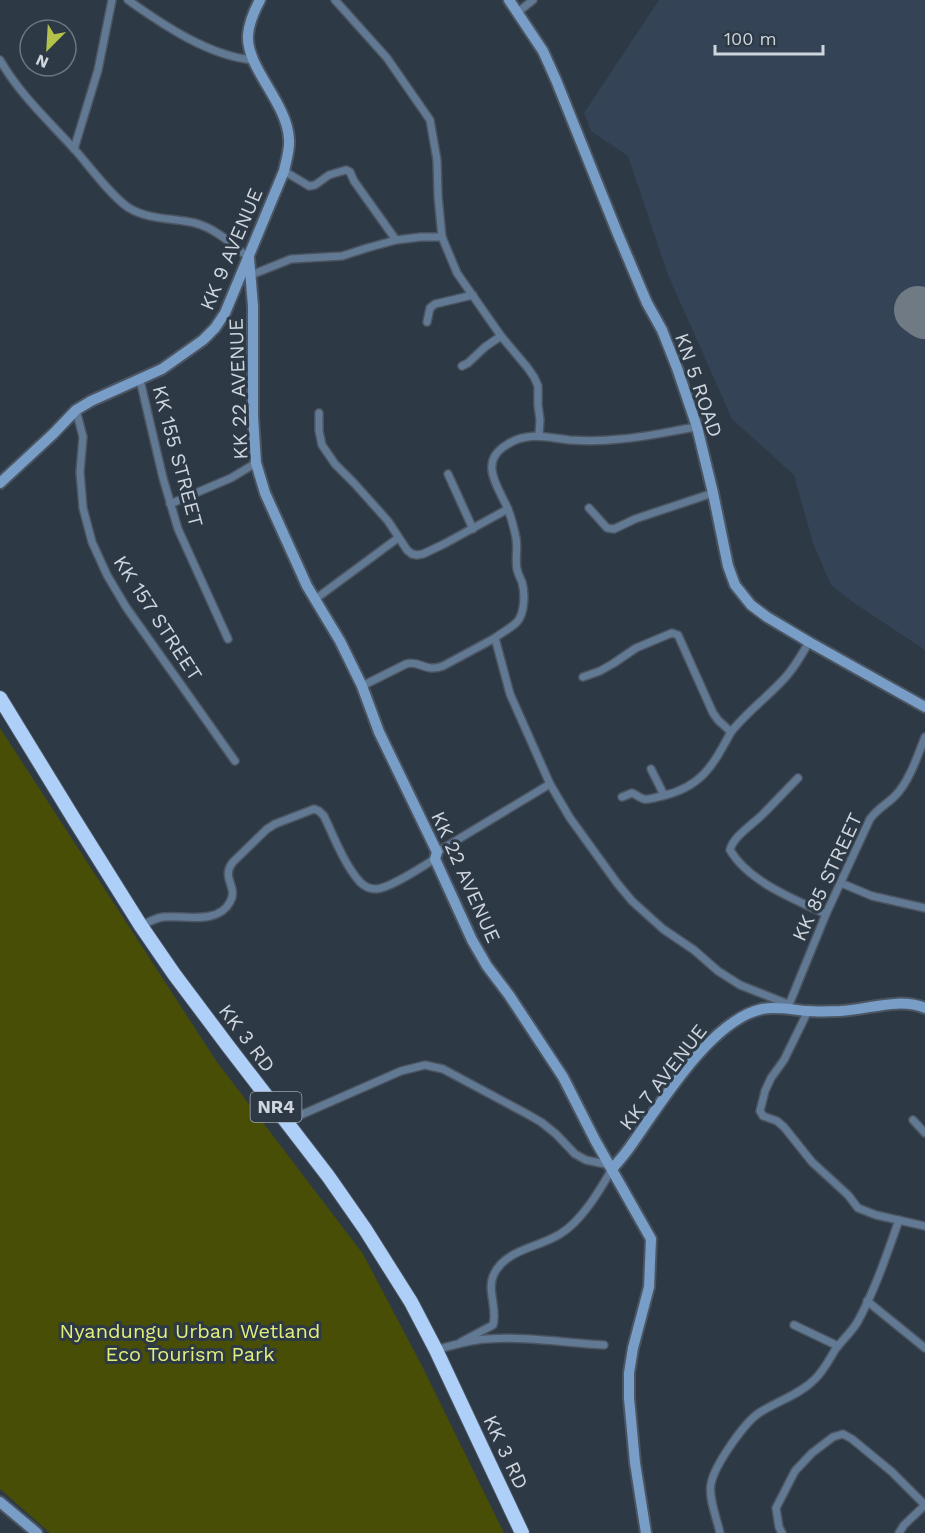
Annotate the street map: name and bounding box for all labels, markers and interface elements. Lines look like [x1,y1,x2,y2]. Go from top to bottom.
north arrow [18,18,78,78]
scale bar [715,18,823,56]
text: 100 m [724,28,777,49]
text: N [33,50,51,72]
street label: KK 9 AVENUE [194,184,268,314]
street label: KK 22 AVENUE [224,318,252,460]
street label: KN 5 ROAD [670,330,728,440]
street label: KK 155 STREET [148,383,208,529]
street label: KK 157 STREET [109,551,207,685]
street label: KK 22 AVENUE [426,808,506,946]
street label: KK 85 STREET [787,809,867,945]
street label: KK 3 RD [214,999,280,1077]
street label: KK 7 AVENUE [614,1019,712,1135]
road number: NR4 [250,1092,302,1122]
park label: Nyandungu Urban Wetland Eco Tourism Park [60,1319,320,1366]
street label: KK 3 RD [478,1411,534,1493]

